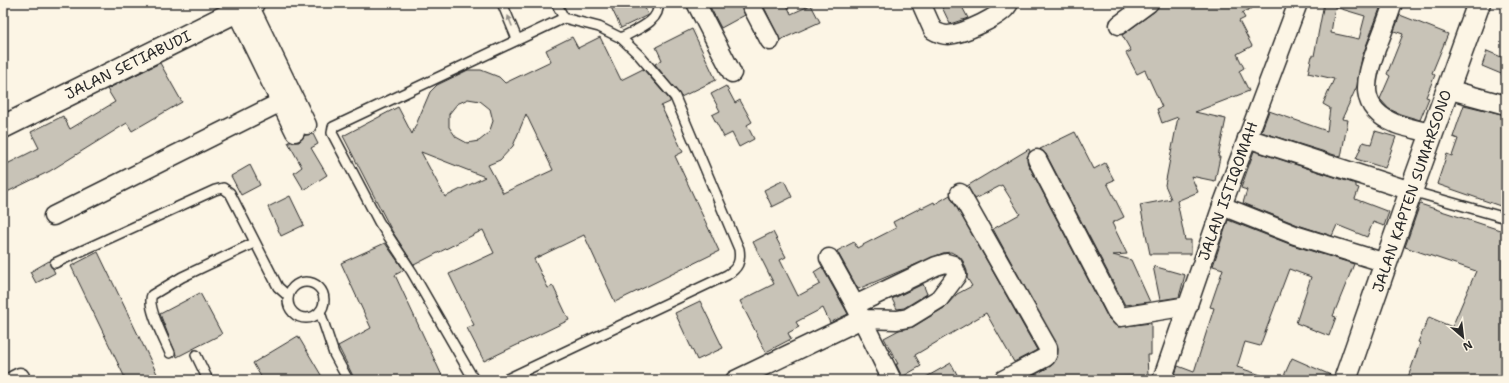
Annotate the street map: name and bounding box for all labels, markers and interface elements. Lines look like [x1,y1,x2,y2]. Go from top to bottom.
one-way arrow [506,15,512,27]
street label: JALAN SETIABUDI [62,26,194,104]
street label: JALAN KAPTEN SUMARSONO [1368,87,1456,295]
street label: JALAN ISTIQOMAH [1194,119,1262,263]
north arrow [1443,317,1483,357]
text: N [1460,337,1475,354]

